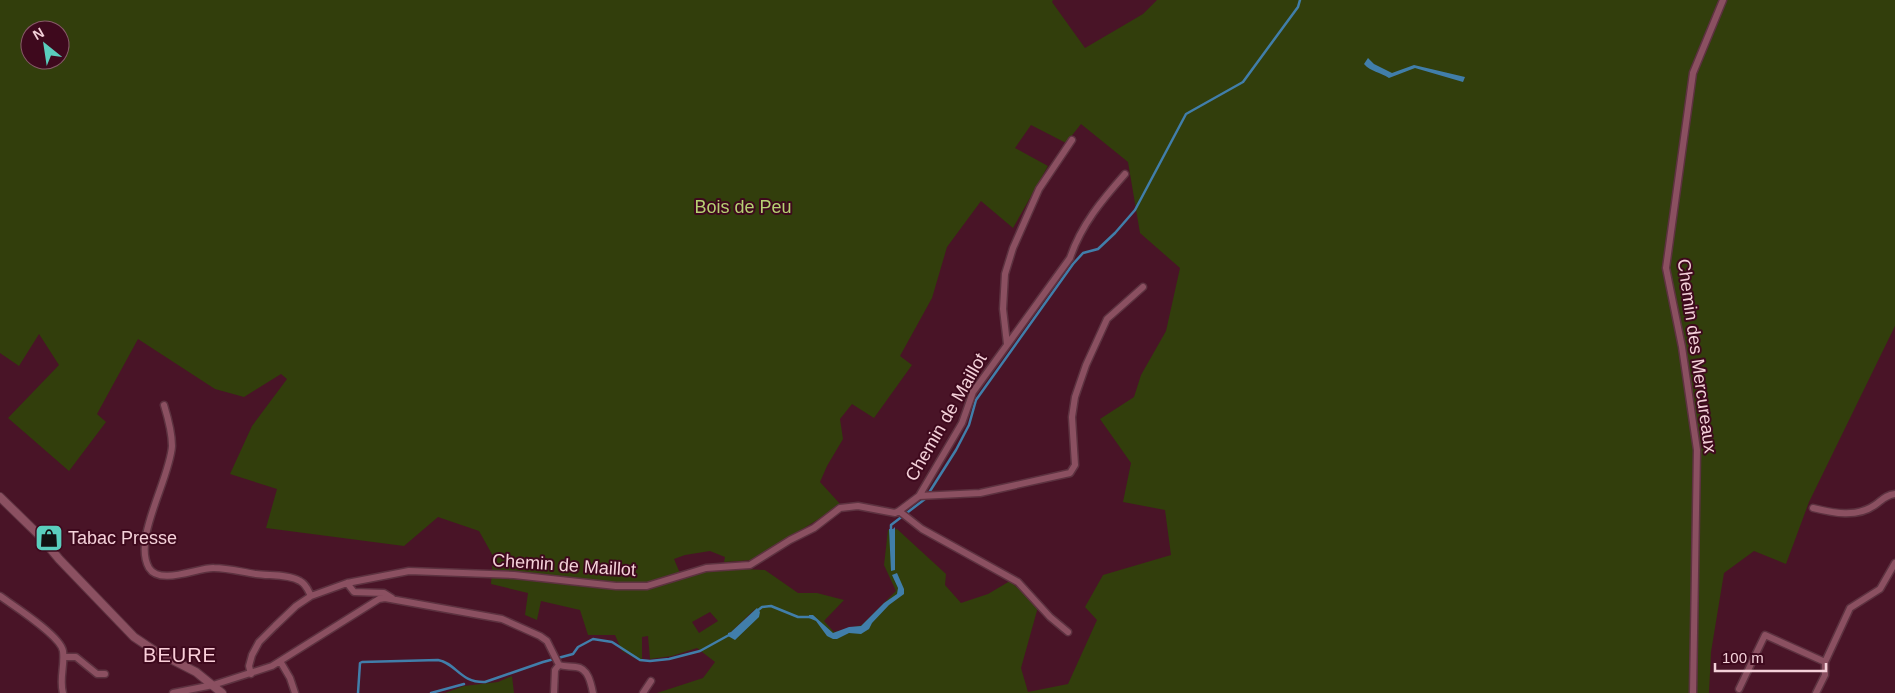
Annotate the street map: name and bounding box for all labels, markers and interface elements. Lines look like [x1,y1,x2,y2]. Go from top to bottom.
north arrow [20,20,70,70]
text: N [30,24,47,43]
park label: Bois de Peu [694,197,792,217]
street label: Chemin des Mercureaux [1673,258,1721,454]
street label: Chemin de Maillot [901,350,991,484]
shop icon: Tabac Presse [34,523,64,553]
place label: Tabac Presse [68,528,177,548]
street label: Chemin de Maillot [491,550,637,580]
scale bar [1715,640,1826,672]
district label: BEURE [143,644,217,666]
text: 100 m [1722,649,1764,666]

